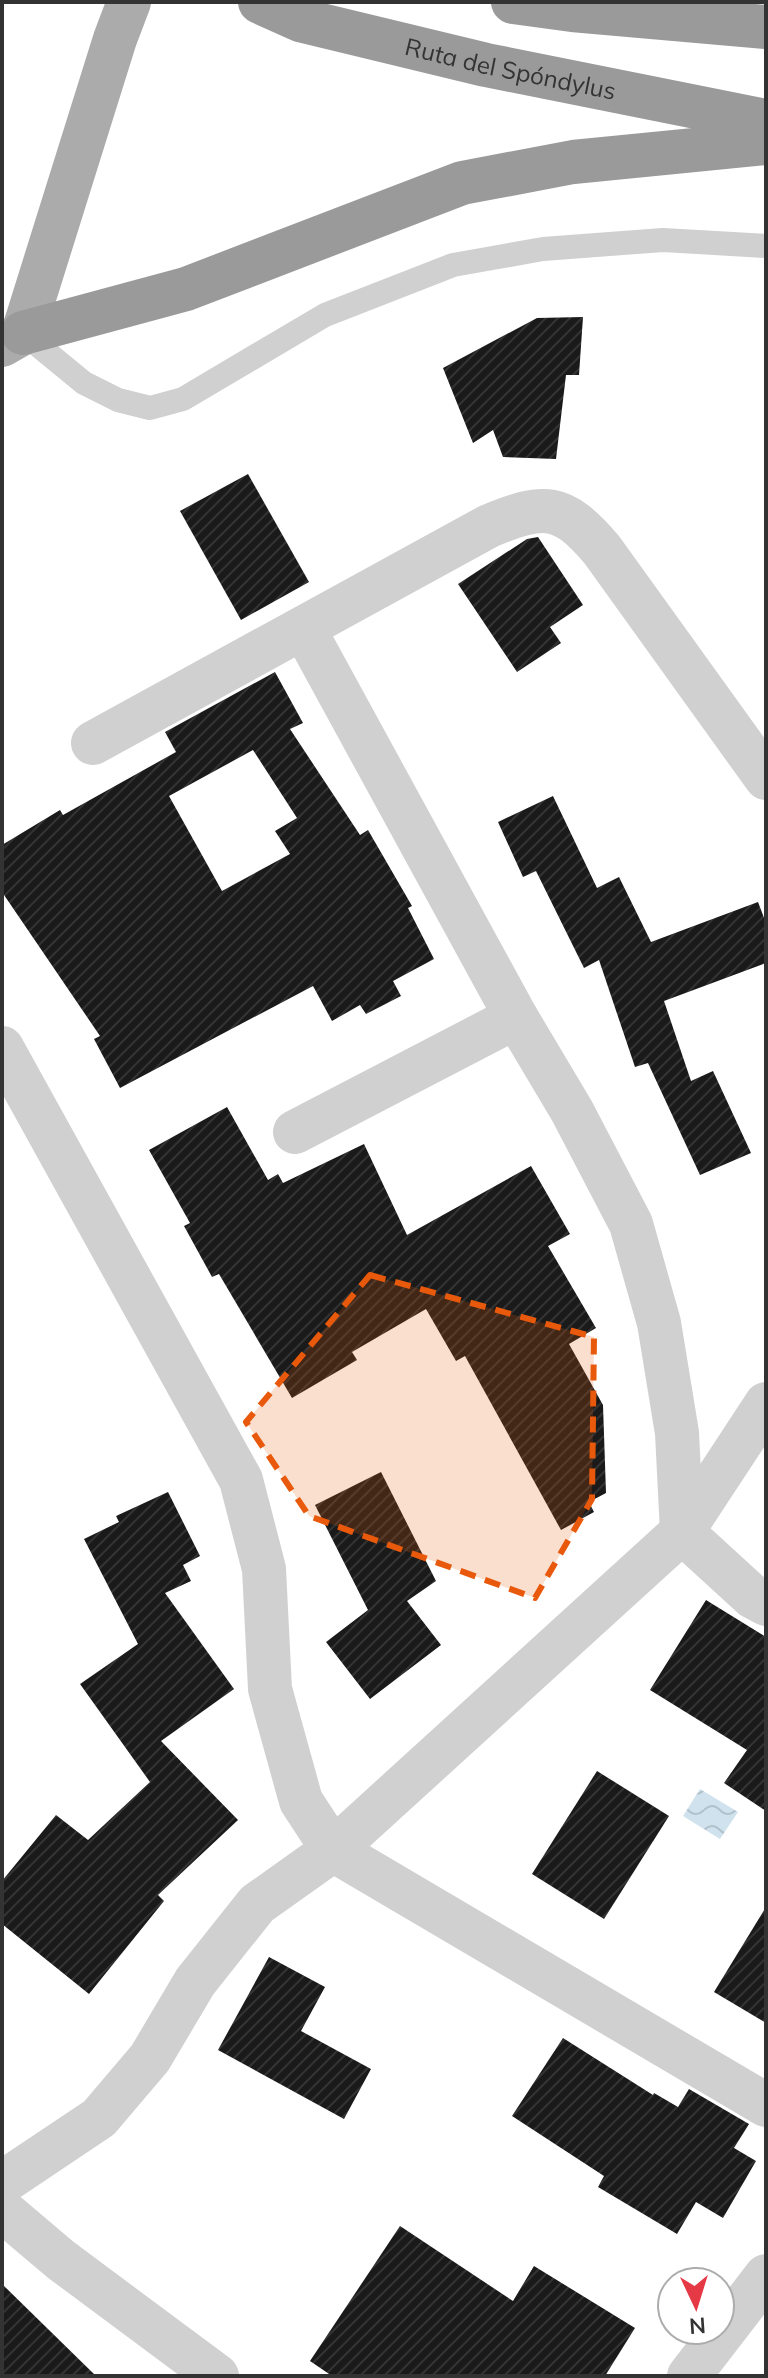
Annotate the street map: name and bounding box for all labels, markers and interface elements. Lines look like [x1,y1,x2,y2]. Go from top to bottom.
street label: Ruta del Spóndylus [402,31,619,106]
north arrow [656,2266,736,2346]
text: N [688,2311,707,2340]

